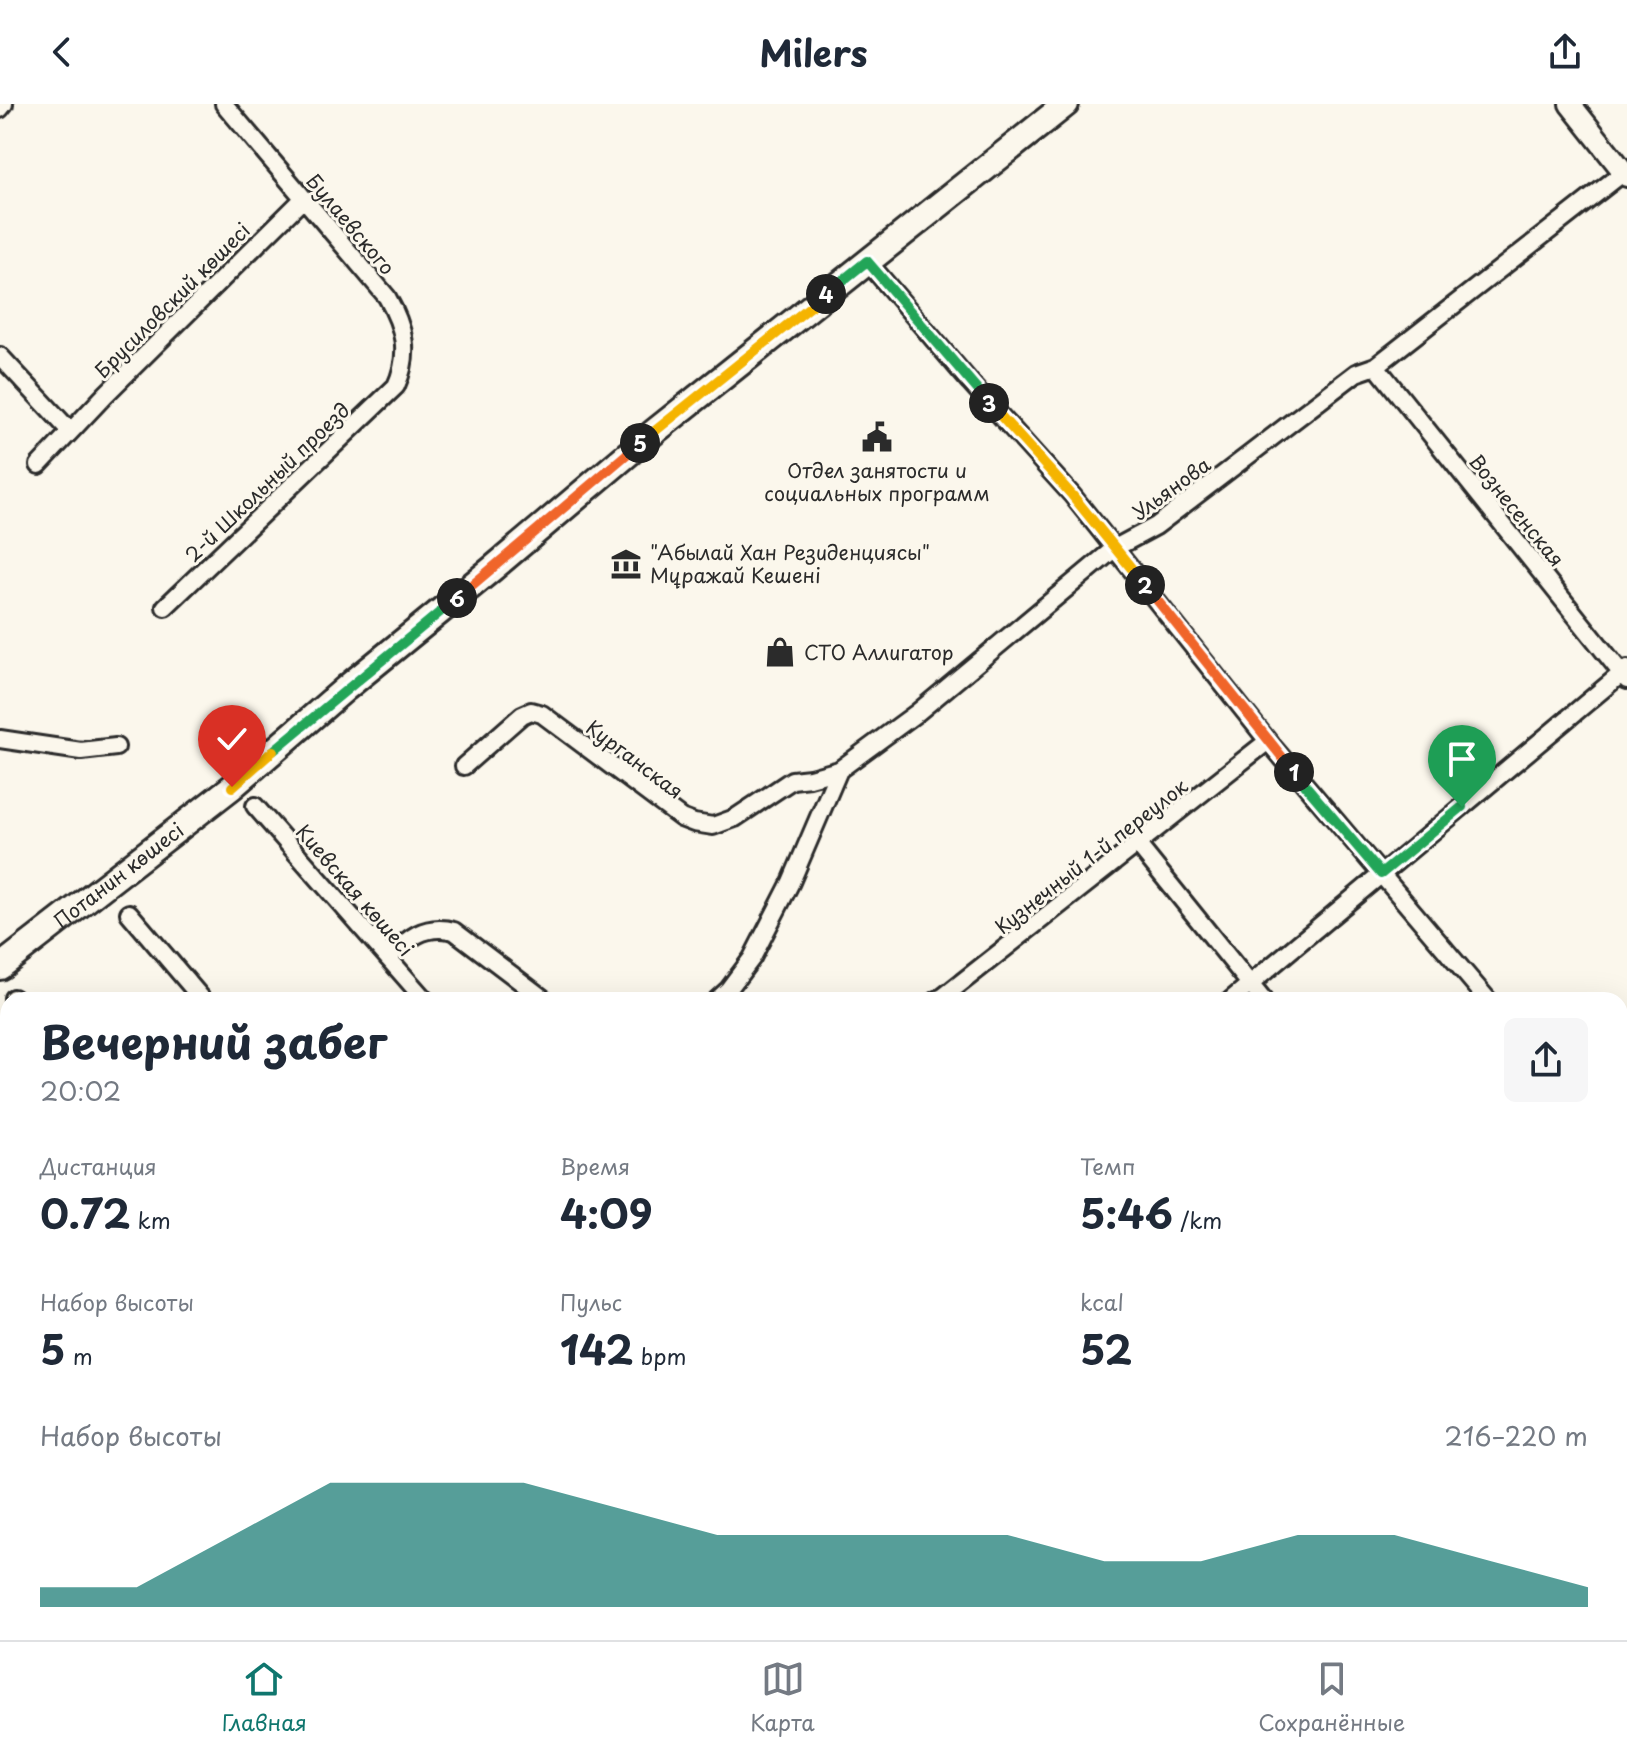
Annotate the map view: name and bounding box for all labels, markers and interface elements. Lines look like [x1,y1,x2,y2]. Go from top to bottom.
text: Milers [759,25,868,79]
icon: back [40,30,84,74]
icon: share [1543,30,1587,74]
street label: Булаевского [300,167,402,281]
street label: Брусиловский көшесі [87,215,257,385]
pin: 4 [806,274,846,314]
text: 4 [819,277,833,310]
pin: 3 [969,383,1009,423]
text: 3 [982,386,996,419]
street label: 2-й Школьный проезд [178,395,356,569]
public building icon: Отдел занятости и социальных программ [860,420,894,454]
pin: 5 [620,423,660,463]
text: 5 [633,426,647,459]
street label: Вознесенская [1462,447,1572,573]
street label: Ульянова [1126,449,1217,527]
place label: Отдел занятости и социальных программ [764,455,990,508]
place label: "Абылай Хан Резиденциясы" Мұражай Кешені [650,537,930,590]
museum icon: "Абылай Хан Резиденциясы" Мұражай Кешені [609,547,643,581]
pin: 2 [1125,565,1165,605]
text: 2 [1137,568,1153,601]
pin: 6 [437,578,477,618]
text: 6 [449,581,465,614]
shop icon: СТО Аллигатор [763,635,797,669]
place label: СТО Аллигатор [804,637,954,667]
pin [198,705,266,787]
street label: Курганская [580,712,690,806]
icon: check [210,717,254,761]
pin [1428,725,1496,807]
icon: arrive [1440,737,1484,781]
pin: 1 [1274,752,1314,792]
text: 1 [1289,755,1299,788]
street label: Кузнечный 1-й переулок [988,771,1194,941]
street label: Потанин көшесі [47,815,190,935]
street label: Киевская көшесі [289,817,421,963]
text: Вечерний забег [40,1008,387,1074]
button: share [1504,1018,1588,1102]
text: 20:02 [40,1071,121,1110]
text: Дистанция [40,1149,157,1182]
text: Время [560,1149,630,1182]
text: Темп [1080,1149,1136,1182]
text: 0.72 [40,1182,130,1243]
text: 4:09 [560,1182,653,1243]
text: 5:46 [1080,1182,1173,1243]
text: km [130,1203,171,1236]
text: /km [1173,1203,1222,1236]
text: Набор высоты [40,1285,194,1318]
text: Пульс [560,1285,622,1318]
text: kcal [1080,1285,1124,1318]
text: 5 [40,1318,66,1379]
text: 142 [560,1318,634,1379]
text: 52 [1080,1318,1132,1379]
text: m [66,1339,93,1372]
text: bpm [634,1339,686,1372]
text: Набор высоты [40,1416,222,1455]
text: 216–220 m [1444,1416,1588,1455]
tab: Главная [222,1657,307,1738]
tab: Карта [750,1657,815,1738]
tab: Сохранённые [1258,1657,1405,1738]

